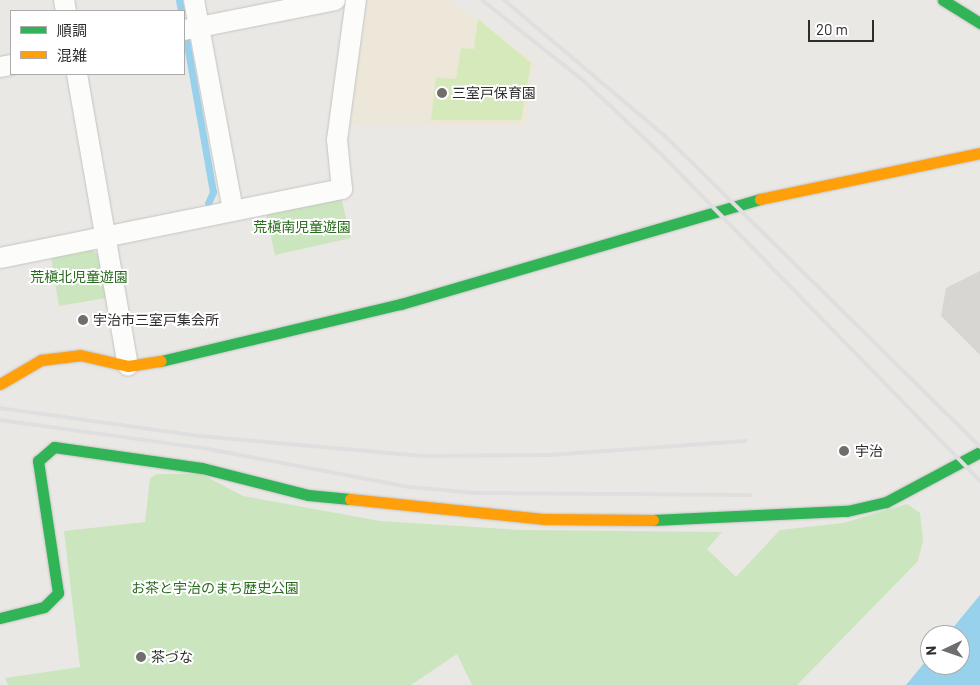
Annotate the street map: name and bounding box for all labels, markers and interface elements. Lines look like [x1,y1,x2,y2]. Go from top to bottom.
legend [10,10,185,75]
scale bar [810,10,876,42]
text: 20 m [816,20,848,38]
text: 順調 [57,21,87,39]
text: 混雑 [57,46,87,64]
place label: 三室戸保育園 [452,85,536,101]
marker: 三室戸保育園 [436,87,448,99]
park label: 荒槇南児童遊園 [253,219,351,235]
park label: 荒槇北児童遊園 [30,269,128,285]
place label: 宇治市三室戸集会所 [93,312,219,328]
marker: 宇治市三室戸集会所 [77,314,89,326]
place label: 宇治 [855,443,883,459]
marker: 宇治 [837,444,851,458]
park label: お茶と宇治のまち歴史公園 [131,580,299,596]
north arrow [920,625,970,675]
text: N [922,646,939,656]
place label: 茶づな [151,649,193,665]
marker: 茶づな [135,651,147,663]

